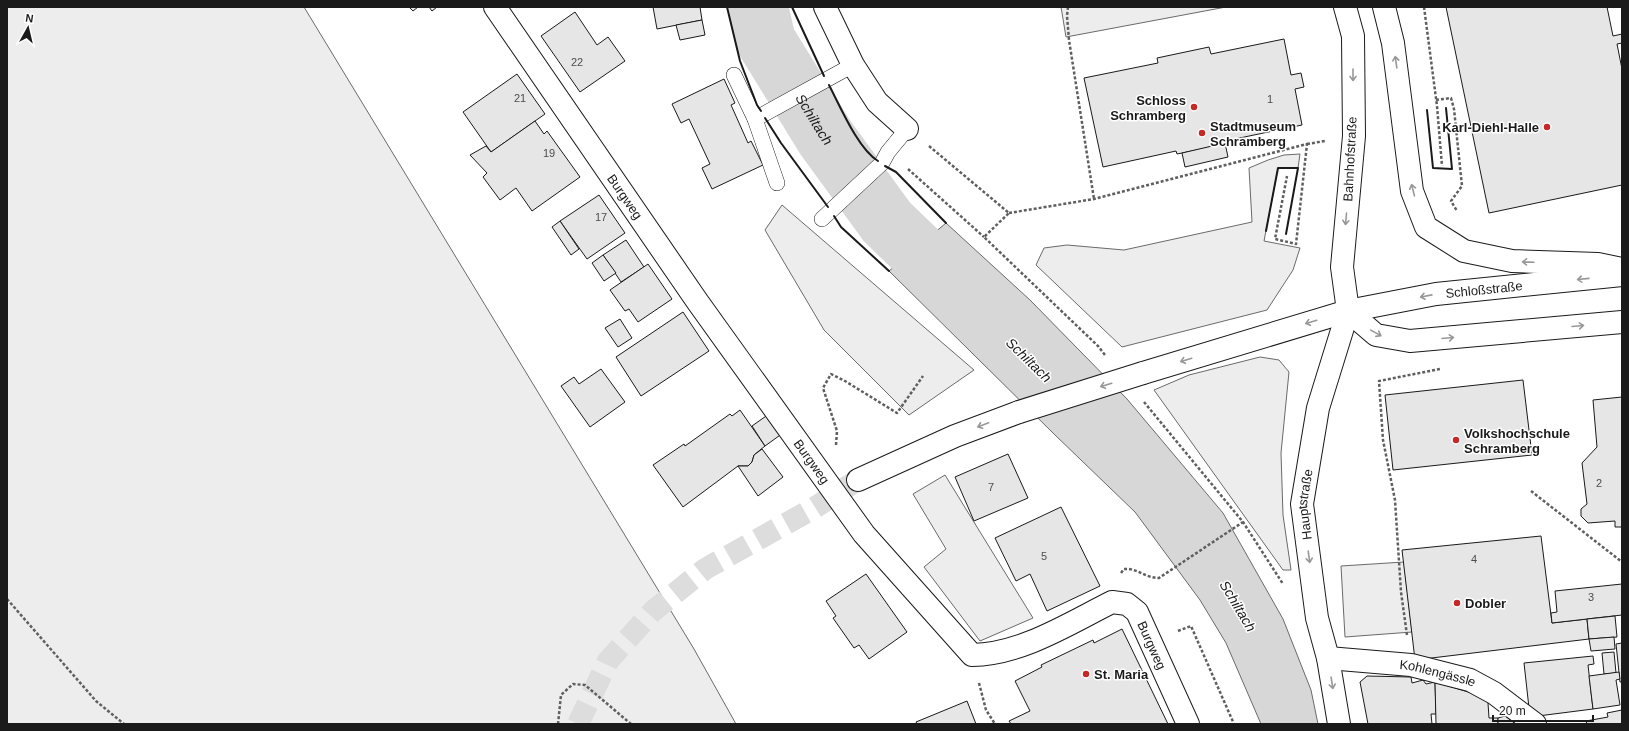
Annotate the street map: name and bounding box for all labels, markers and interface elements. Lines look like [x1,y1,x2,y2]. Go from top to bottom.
north arrow [8,8,48,48]
text: N [25,12,34,25]
one-way arrow [1392,55,1400,68]
house number: 22 [571,56,583,68]
one-way arrow [1349,68,1357,81]
water label: Schiltach [793,91,836,148]
house number: 21 [514,92,526,104]
place label: Schloss Schramberg [1110,93,1186,123]
house number: 1 [1267,93,1273,105]
marker: Schloss Schramberg [1189,102,1199,112]
street label: Bahnhofstraße [1340,116,1360,202]
place label: Stadtmuseum Schramberg [1210,119,1296,149]
place label: Karl-Diehl-Halle [1442,120,1539,135]
marker: Karl-Diehl-Halle [1542,122,1552,132]
marker: Stadtmuseum Schramberg [1197,128,1207,138]
house number: 19 [543,147,555,159]
street label: Burgweg [605,171,646,222]
one-way arrow [1409,184,1417,197]
house number: 17 [595,211,607,223]
one-way arrow [1343,212,1350,225]
one-way arrow [1522,258,1535,266]
one-way arrow [1577,275,1590,283]
street label: Schloßstraße [1445,278,1523,300]
one-way arrow [1420,292,1433,300]
one-way arrow [1304,319,1317,326]
one-way arrow [1571,323,1584,330]
one-way arrow [1370,328,1381,337]
water label: Schiltach [1003,335,1055,386]
one-way arrow [1442,335,1455,342]
one-way arrow [1180,357,1193,364]
one-way arrow [1099,382,1112,389]
one-way arrow [977,422,989,430]
place label: Volkshochschule Schramberg [1464,426,1570,456]
marker: Volkshochschule Schramberg [1451,435,1461,445]
street label: Burgweg [791,436,833,487]
street label: Hauptstraße [1294,468,1315,541]
house number: 2 [1596,477,1602,489]
house number: 7 [988,481,994,493]
house number: 5 [1041,550,1047,562]
one-way arrow [1305,550,1313,563]
house number: 4 [1471,553,1477,565]
water label: Schiltach [1217,578,1260,635]
house number: 3 [1588,591,1594,603]
place label: Dobler [1465,596,1506,611]
marker: Dobler [1452,598,1462,608]
street label: Burgweg [1135,619,1170,672]
street label: Kohlengässle [1399,657,1479,689]
place label: St. Maria [1094,667,1149,682]
marker: St. Maria [1081,669,1091,679]
one-way arrow [1328,676,1336,689]
scale bar [1493,697,1593,723]
text: 20 m [1499,704,1526,718]

